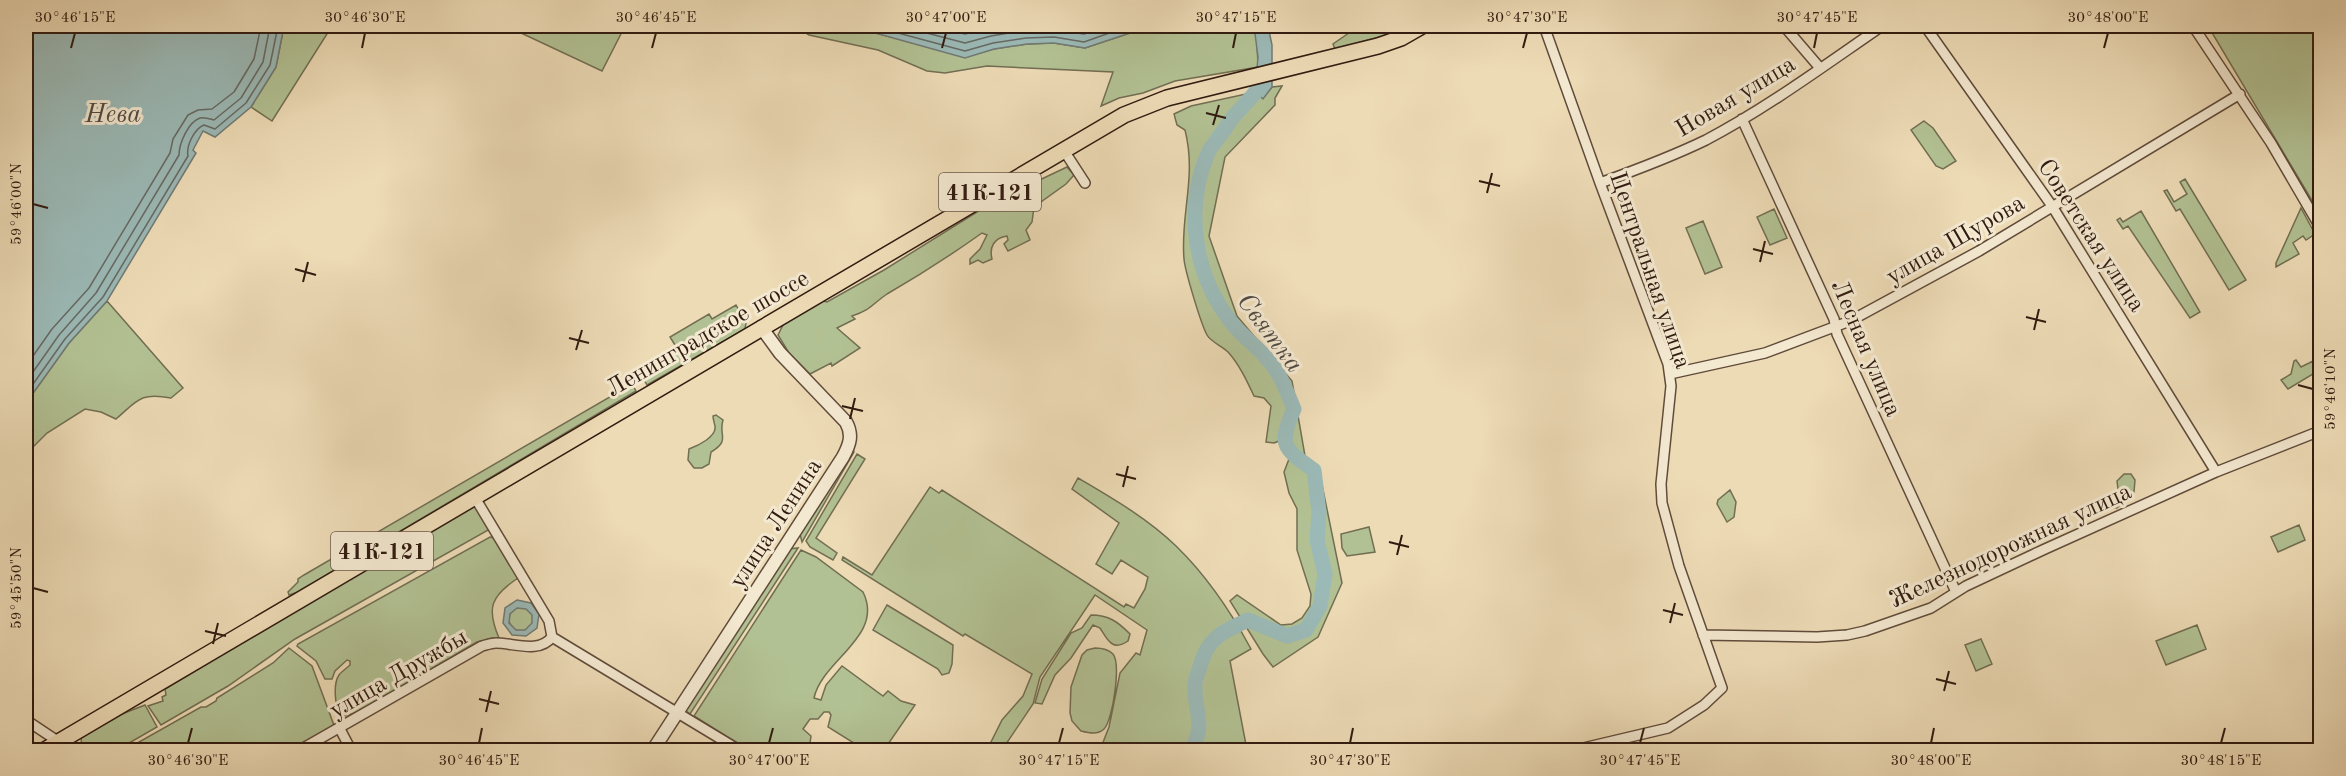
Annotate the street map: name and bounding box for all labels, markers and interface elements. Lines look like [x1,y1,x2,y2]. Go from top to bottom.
text: 30°46'15"E [35,11,115,26]
text: 30°46'30"E [325,11,405,26]
text: 30°46'45"E [616,11,696,26]
text: 30°47'00"E [906,11,986,26]
text: 30°47'15"E [1196,11,1276,26]
text: 30°47'30"E [1487,11,1567,26]
text: 30°47'45"E [1777,11,1857,26]
text: 30°48'00"E [2068,11,2148,26]
street label: Новая улица [1672,53,1800,143]
water label: Нева [84,102,141,128]
street label: Советская улица [2032,155,2149,317]
text: 59°46'00"N [10,163,25,245]
street label: Центральная улица [1604,169,1694,372]
road number: 41К-121 [939,173,1041,211]
street label: улица Щурова [1883,191,2029,290]
street label: Ленинградское шоссе [603,267,813,403]
street label: Лесная улица [1826,277,1905,421]
water label: Святка [1231,289,1307,378]
text: 59°46'10"N [2324,348,2339,430]
street label: улица Ленина [726,455,827,593]
street label: Железнодорожная улица [1886,480,2136,613]
road number: 41К-121 [331,532,433,570]
text: 59°45'50"N [10,547,25,629]
street label: улица Дружбы [326,626,472,724]
text: 30°46'30"E [148,754,228,769]
text: 30°46'45"E [439,754,519,769]
text: 30°47'00"E [729,754,809,769]
text: 30°47'15"E [1019,754,1099,769]
text: 30°47'30"E [1310,754,1390,769]
text: 30°47'45"E [1600,754,1680,769]
text: 30°48'00"E [1891,754,1971,769]
text: 30°48'15"E [2181,754,2261,769]

